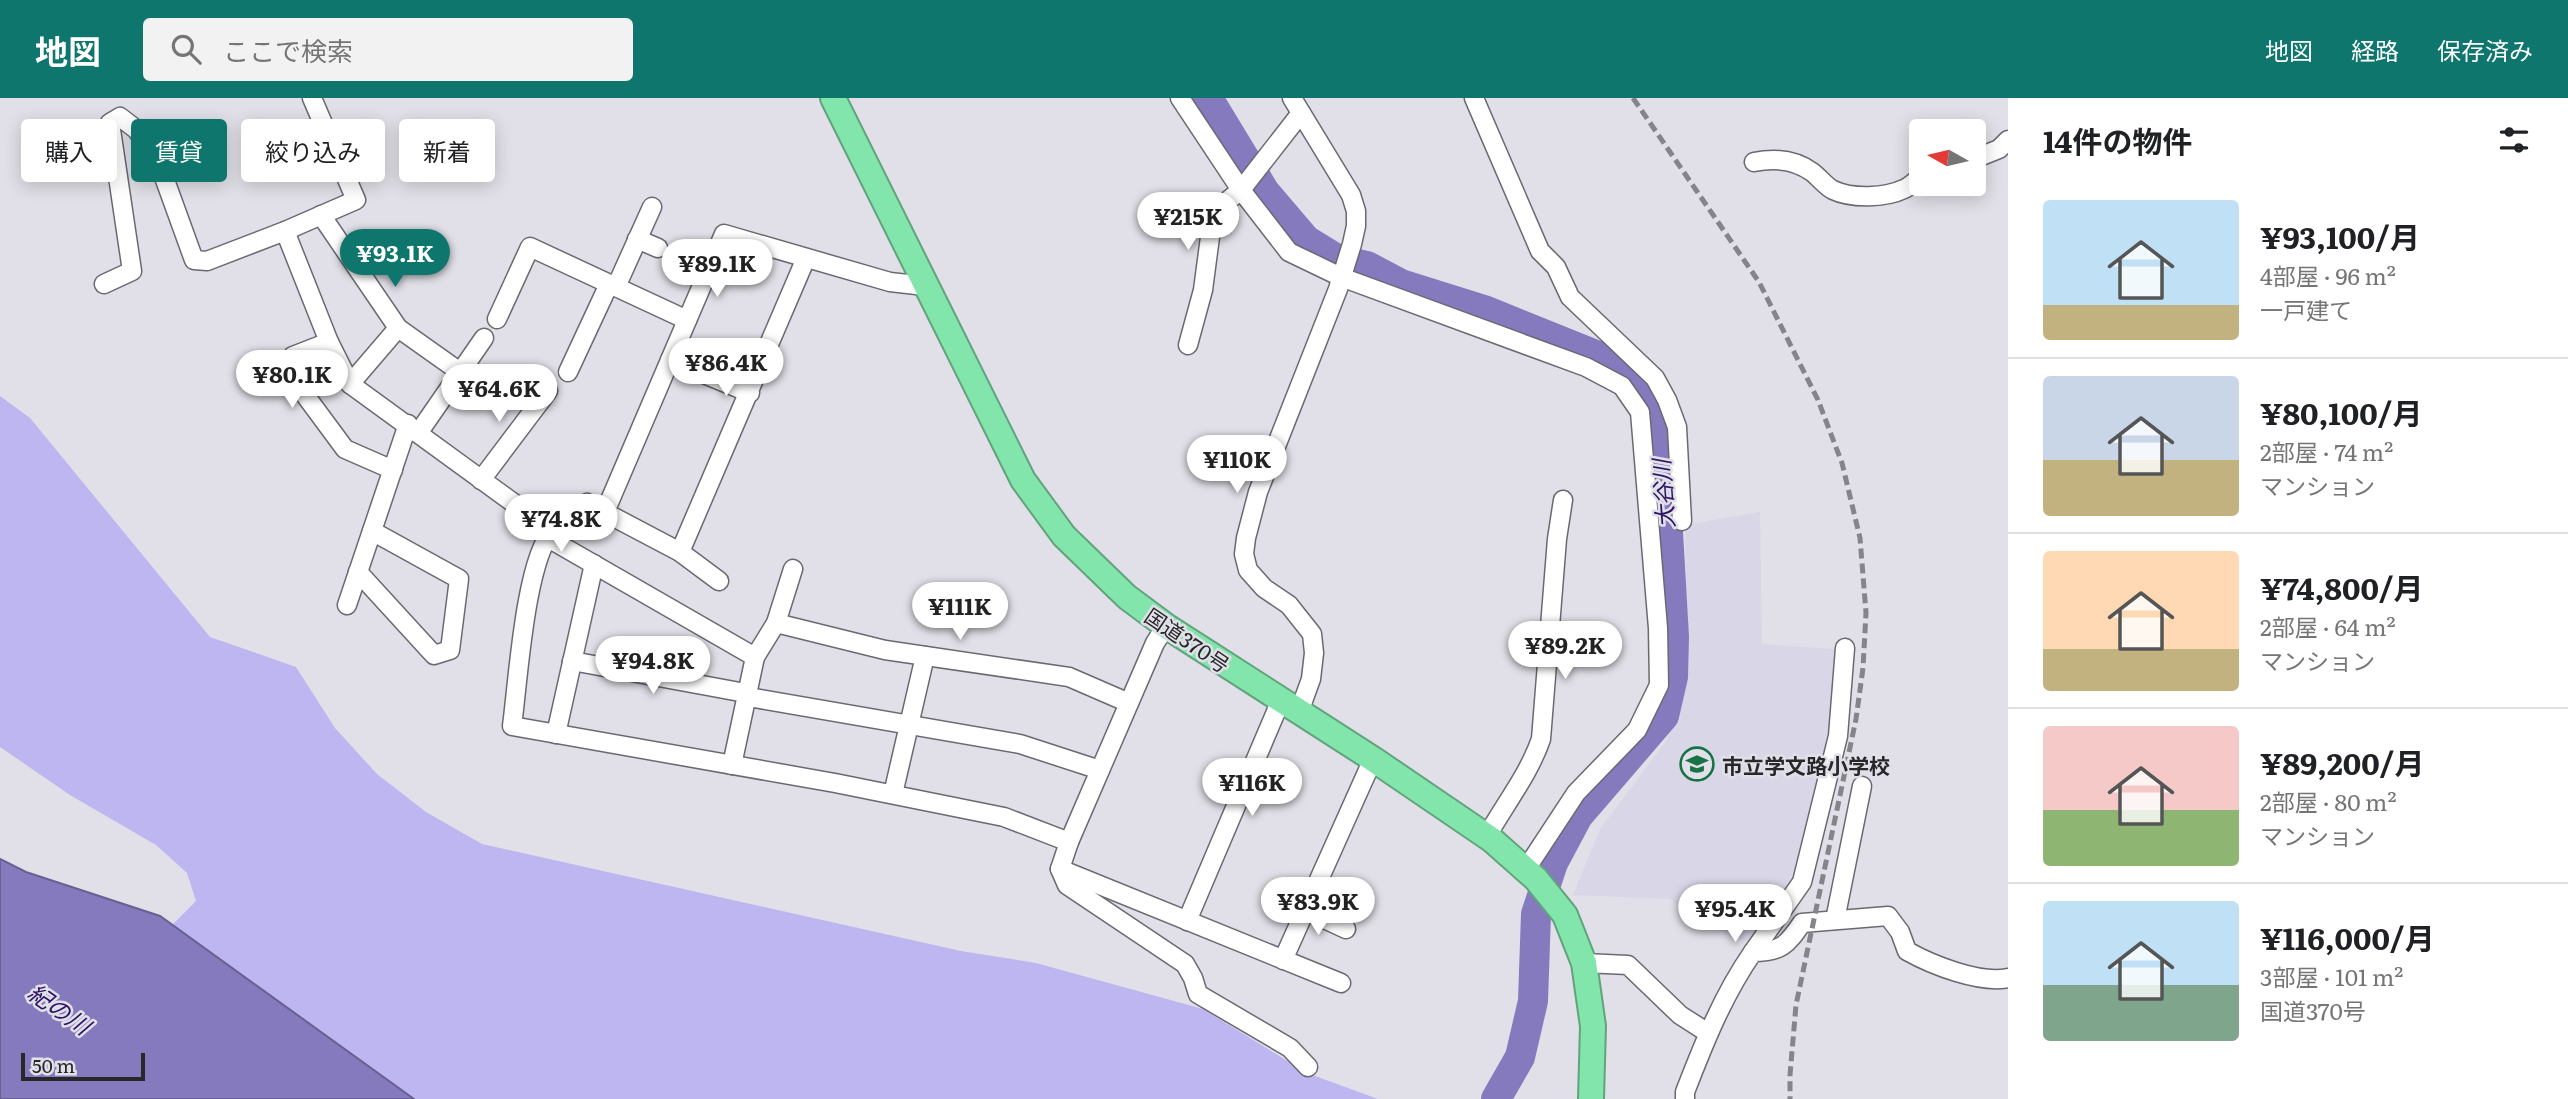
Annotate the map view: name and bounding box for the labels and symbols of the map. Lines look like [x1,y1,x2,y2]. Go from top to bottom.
north arrow [1909,119,1986,196]
pin: ¥215K [1139,192,1237,252]
pin: ¥93.1K [338,230,452,289]
pin: ¥89.1K [660,240,774,299]
pin: ¥86.4K [669,338,783,398]
pin: ¥80.1K [235,350,349,410]
pin: ¥64.6K [442,364,556,424]
pin: ¥110K [1188,436,1286,495]
water label: 大谷川 [1642,455,1681,530]
pin: ¥74.8K [504,494,618,554]
pin: ¥111K [911,582,1009,642]
street label: 国道370号 [1139,599,1237,679]
pin: ¥89.2K [1508,622,1622,681]
pin: ¥94.8K [596,636,710,696]
school or university icon: 市立学文路小学校 [1678,745,1716,783]
place label: 市立学文路小学校 [1722,749,1890,780]
pin: ¥116K [1203,758,1301,818]
pin: ¥83.9K [1261,878,1375,937]
pin: ¥95.4K [1678,884,1792,944]
water label: 紀の川 [22,974,100,1043]
scale bar [21,1050,145,1082]

